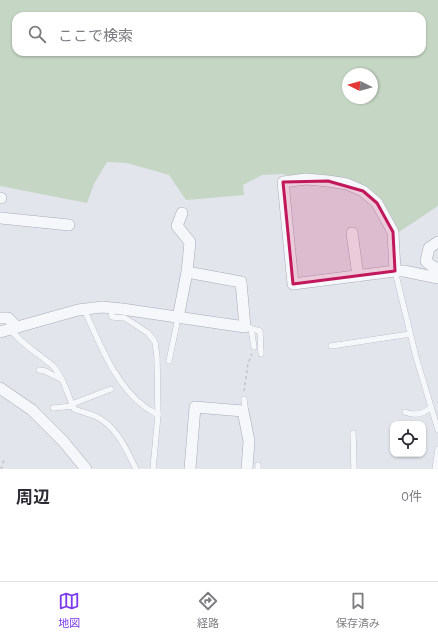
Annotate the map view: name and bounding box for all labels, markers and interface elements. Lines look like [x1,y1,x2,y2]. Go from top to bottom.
search box [12,12,426,56]
icon: search [26,23,48,45]
text: ここで検索 [58,27,133,45]
north arrow [342,68,378,104]
map controls [390,421,426,457]
button: locate [390,421,426,457]
text: 周辺 [16,487,50,507]
text: 0件 [401,489,422,504]
tab: 地図 [58,590,80,630]
tab: 経路 [197,590,219,630]
tab: 保存済み [336,590,380,630]

